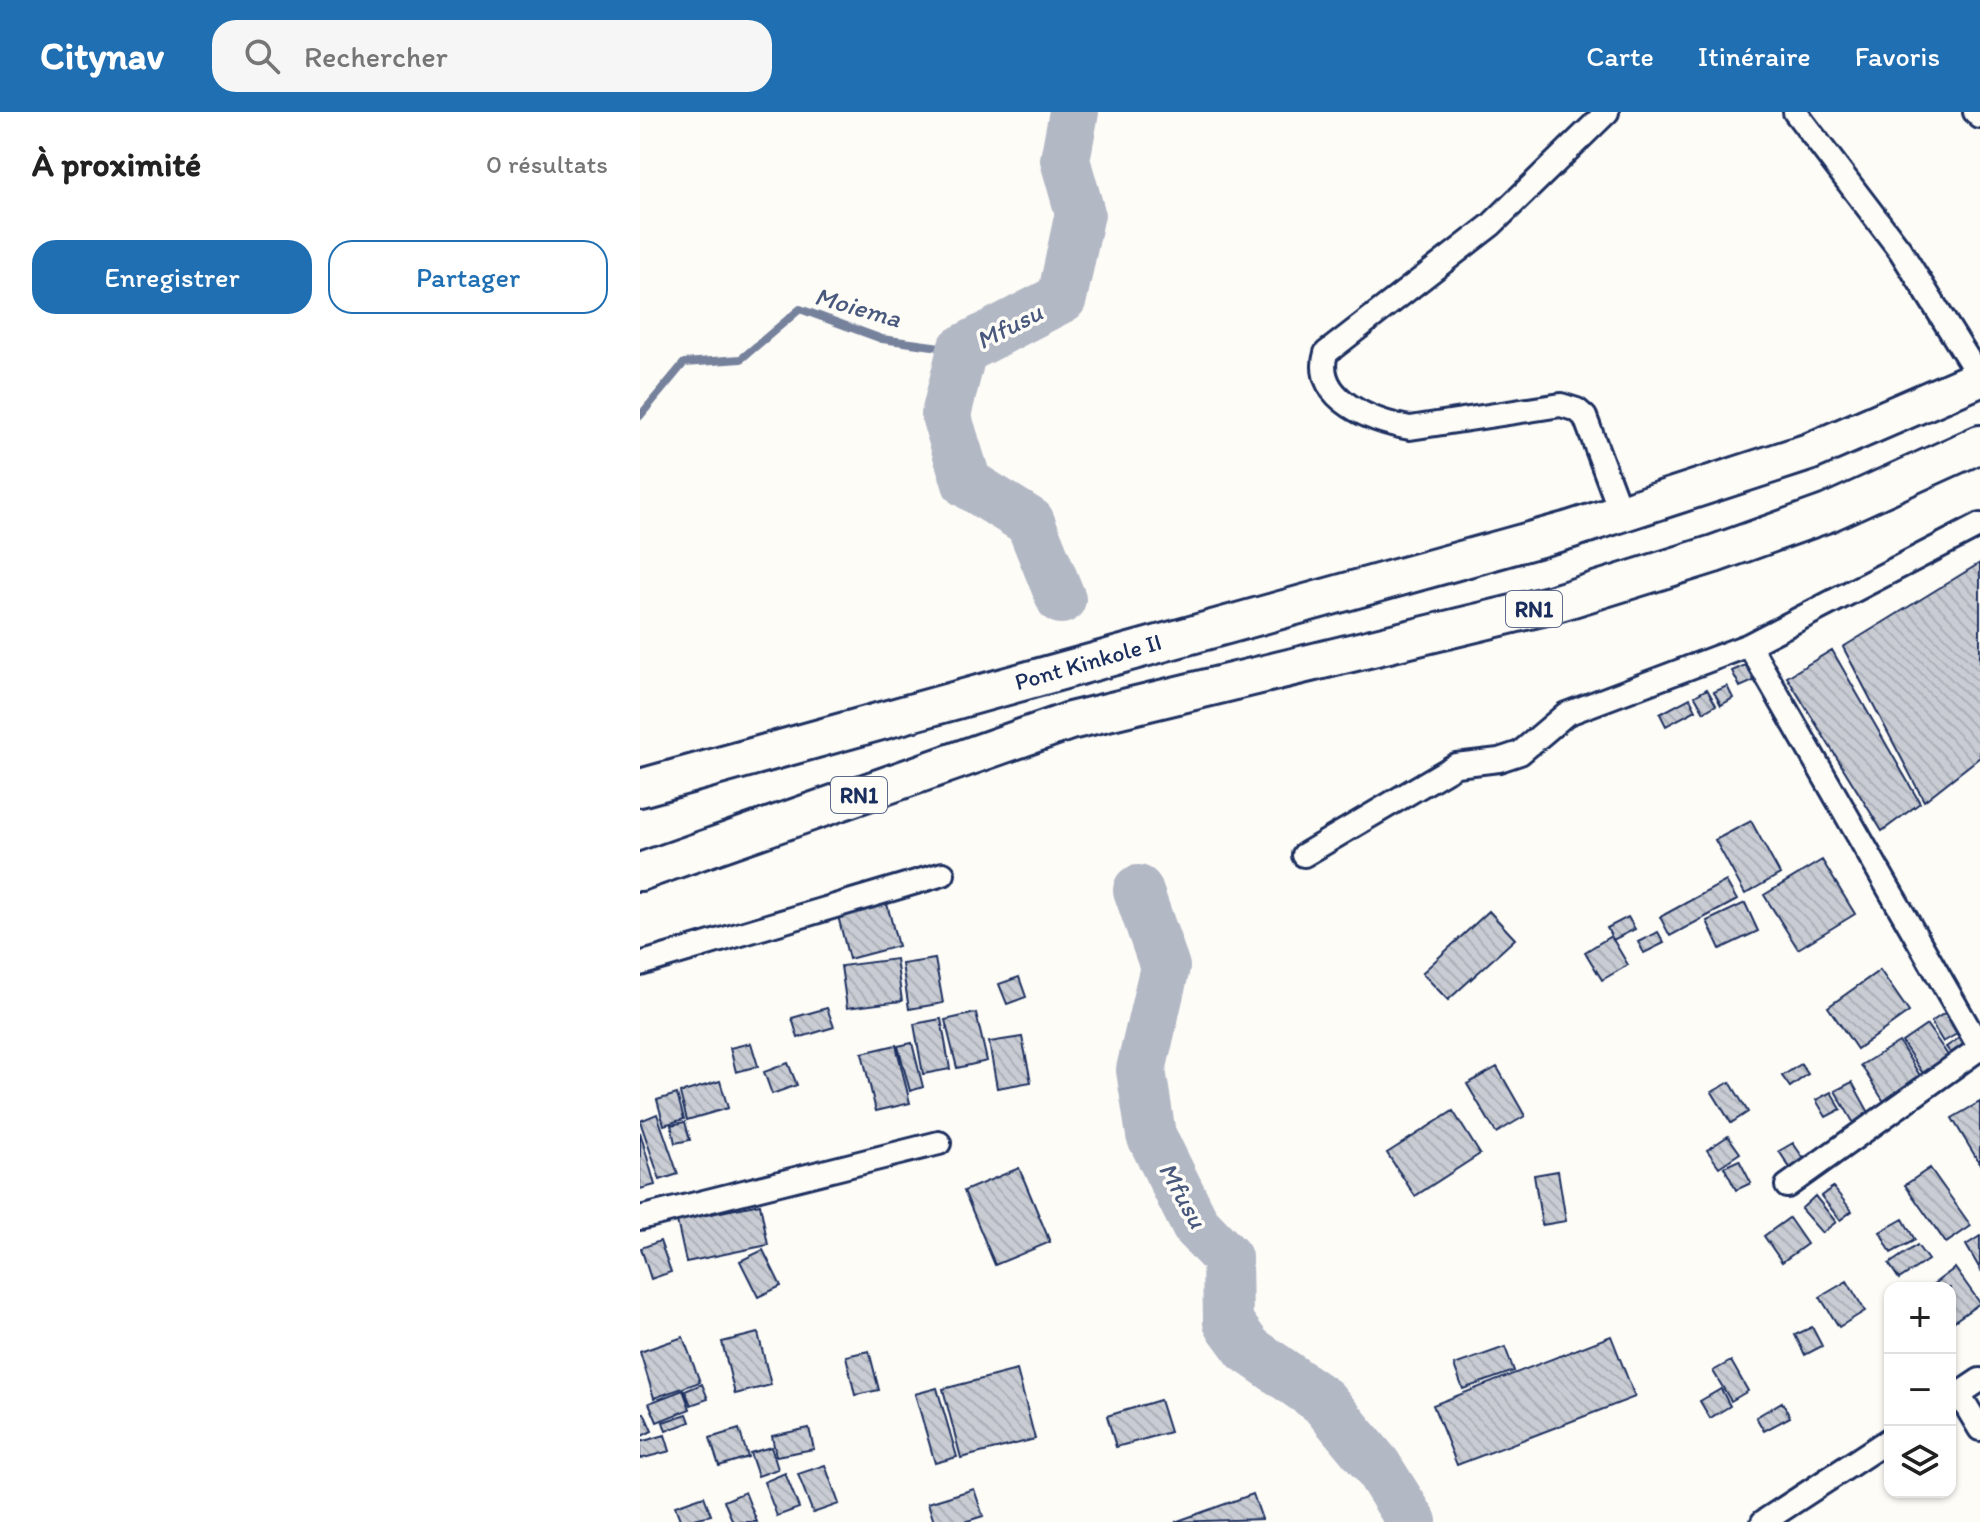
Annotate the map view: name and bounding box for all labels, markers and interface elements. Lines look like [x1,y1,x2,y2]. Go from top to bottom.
search box [212,20,772,92]
text: Citynav [40,33,164,79]
icon: search [240,34,284,78]
text: Rechercher [304,38,448,75]
text: Carte [1586,39,1654,73]
text: Itinéraire [1698,39,1811,73]
text: Favoris [1855,39,1940,73]
text: À proximité [32,144,201,185]
text: 0 résultats [486,148,608,180]
button: Enregistrer [32,240,312,314]
button: Partager [328,240,608,314]
water label: Moiema [811,279,905,335]
water label: Mfusu [970,295,1048,356]
road number: RN1 [1506,591,1562,627]
street label: Pont Kinkole II [1011,627,1165,696]
road number: RN1 [831,777,887,813]
water label: Mfusu [1152,1156,1214,1234]
map controls [1884,1282,1956,1498]
button: + [1884,1282,1956,1354]
button: − [1884,1354,1956,1426]
button: layers [1884,1426,1956,1498]

